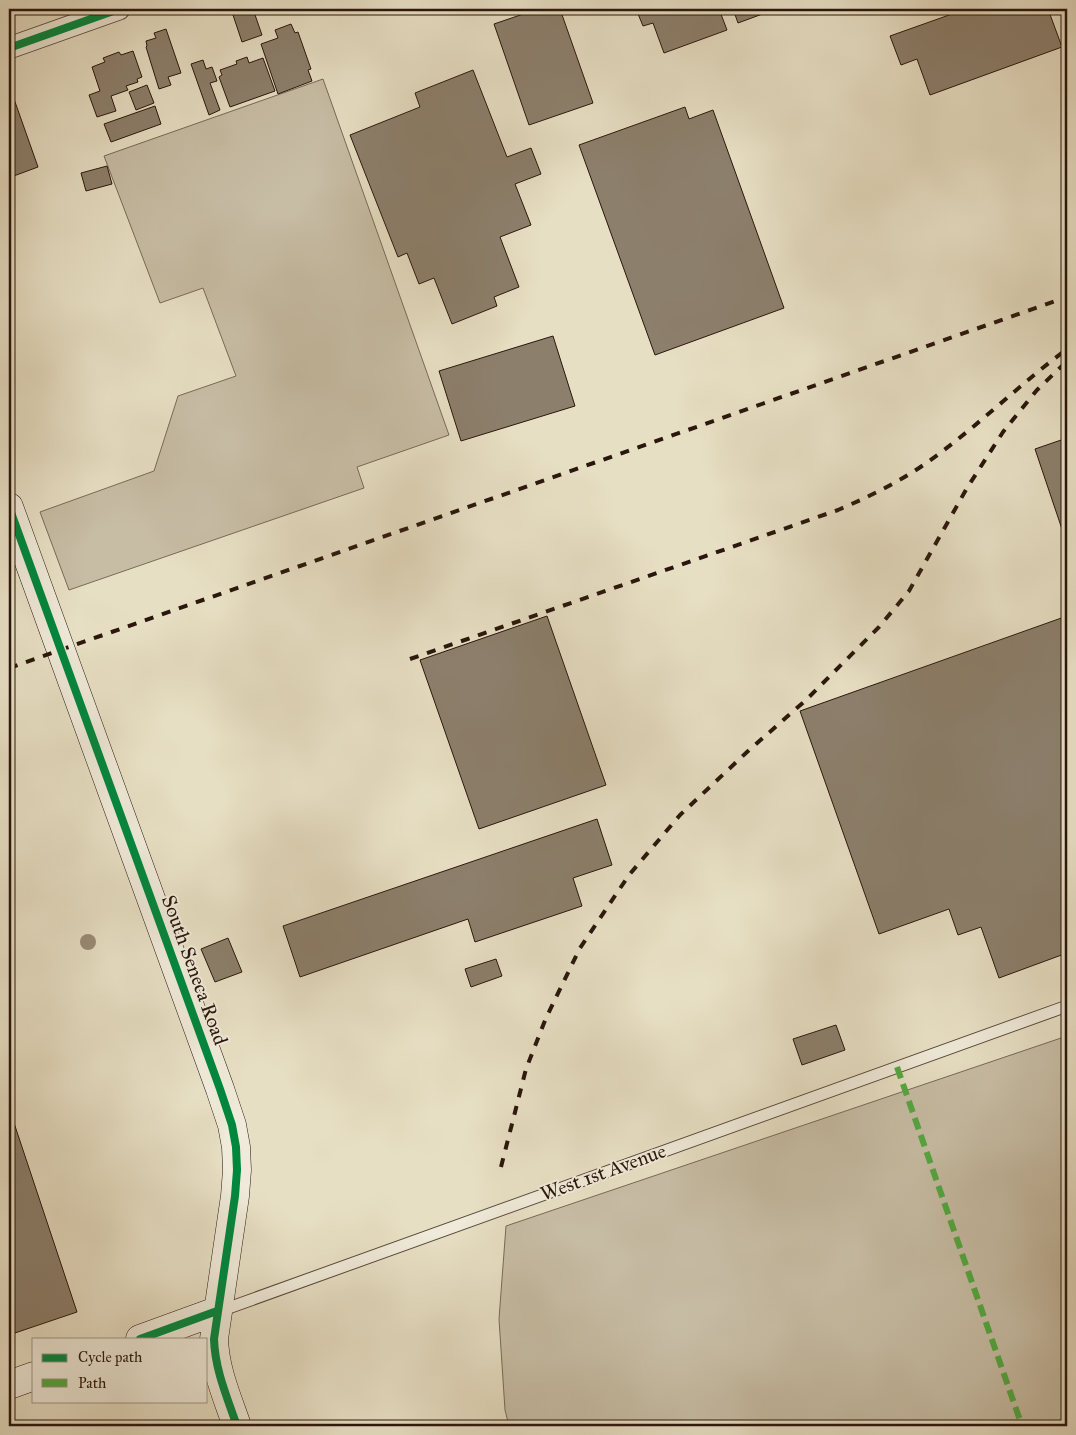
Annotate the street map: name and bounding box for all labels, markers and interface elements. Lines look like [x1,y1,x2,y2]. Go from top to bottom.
street label: South Seneca Road [157,892,233,1048]
street label: West 1st Avenue [537,1138,669,1206]
legend [32,1338,208,1402]
text: Cycle path [78,1348,143,1366]
text: Path [78,1374,107,1392]

